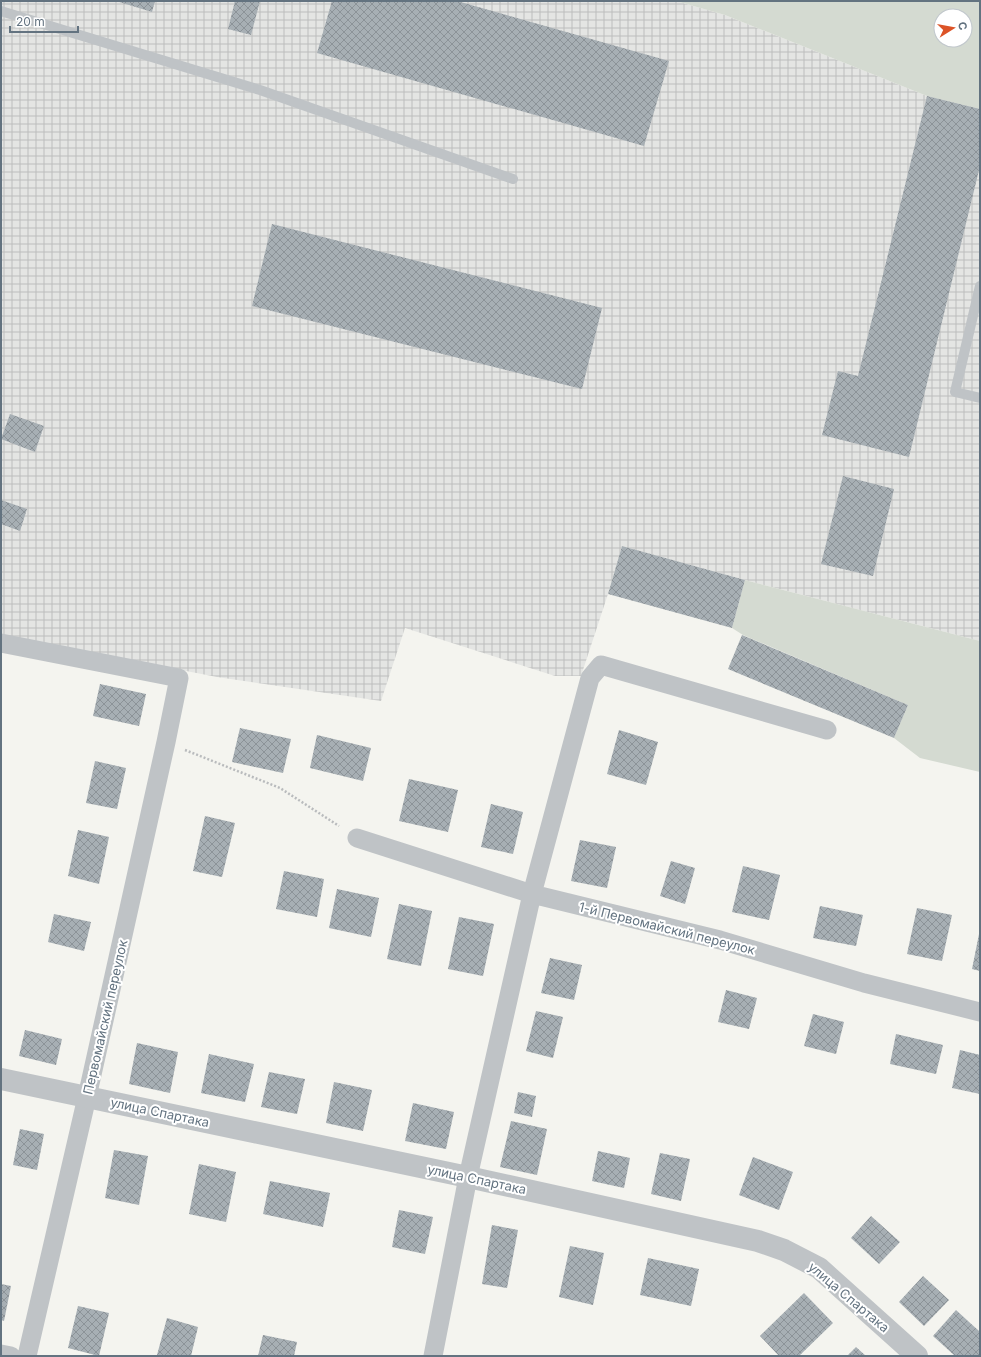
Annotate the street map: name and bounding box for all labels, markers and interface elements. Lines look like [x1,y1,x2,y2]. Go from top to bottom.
scale bar [10,8,78,34]
north arrow [933,8,973,48]
text: 20 m [16,14,45,29]
text: С [955,21,970,31]
street label: 1-й Первомайский переулок [577,898,757,958]
street label: Первомайский переулок [79,938,131,1096]
street label: улица Спартака [109,1094,211,1130]
street label: улица Спартака [426,1161,528,1197]
street label: улица Спартака [805,1259,893,1335]

